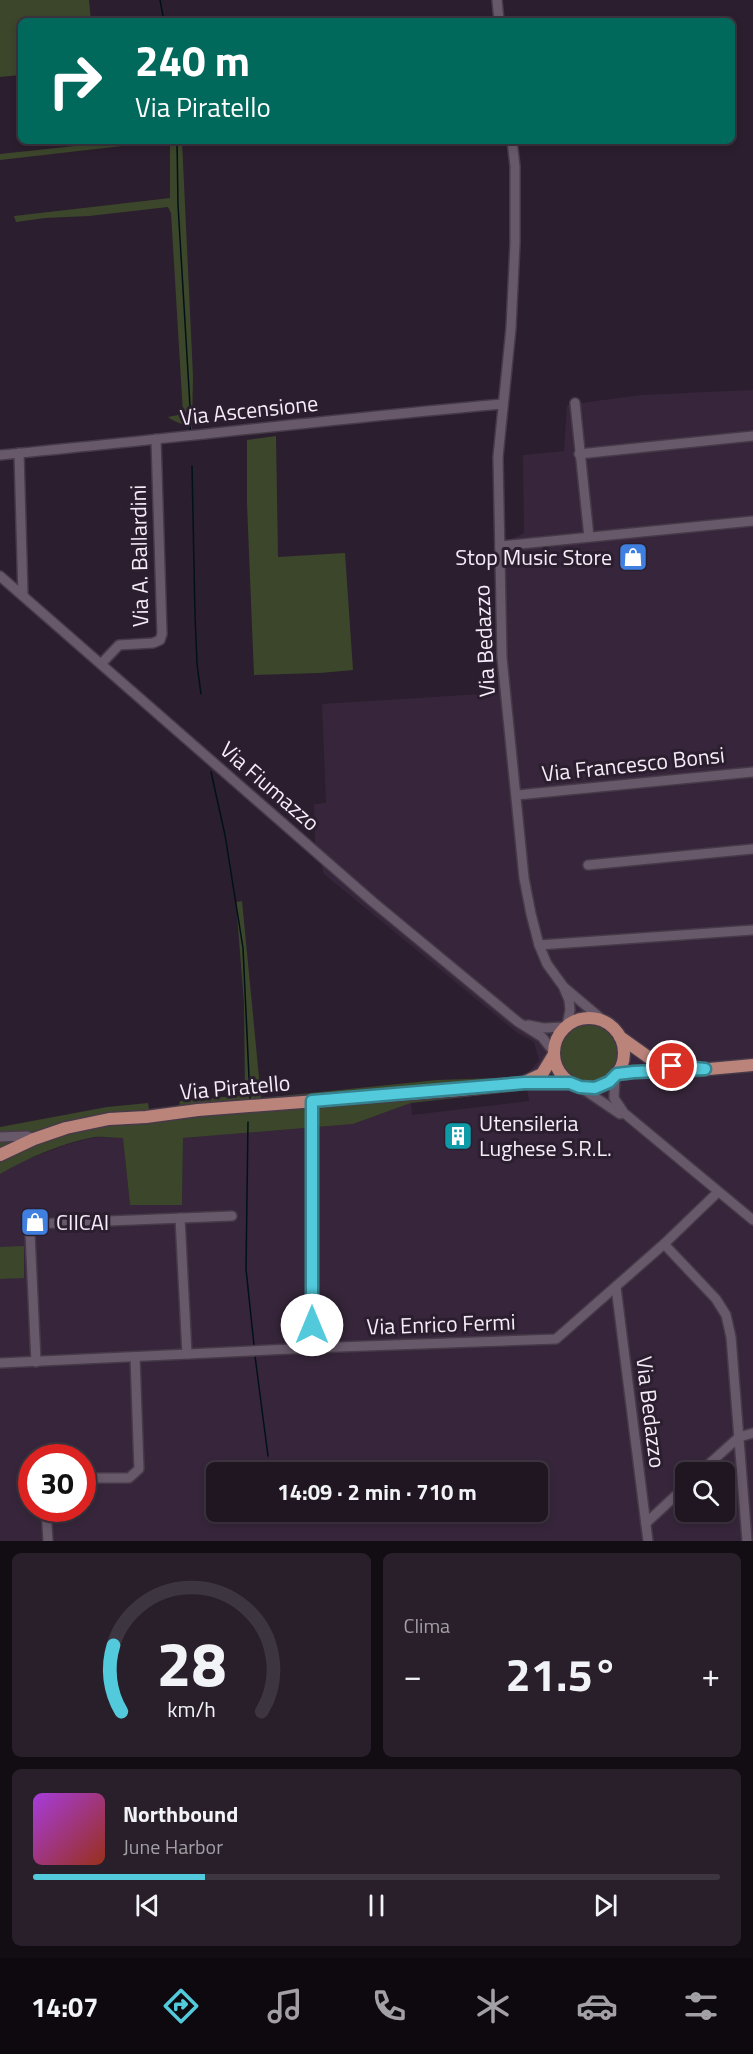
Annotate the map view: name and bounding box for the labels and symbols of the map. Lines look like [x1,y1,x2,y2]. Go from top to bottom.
street label: Via Ascensione [178,386,320,434]
street label: Via A. Ballardini [121,485,157,627]
place label: Stop Music Store [455,540,612,574]
shop icon: Stop Music Store [617,541,649,573]
street label: Via Bedazzo [464,584,504,698]
street label: Via Fiumazzo [213,733,327,839]
street label: Via Francesco Bonsi [540,737,726,791]
pin [646,1040,697,1091]
street label: Via Piratello [178,1065,292,1109]
place label: Utensileria Lughese S.R.L. [479,1106,612,1165]
building icon: Utensileria Lughese S.R.L. [442,1120,474,1152]
place label: CIICAI [56,1205,109,1239]
shop icon: CIICAI [19,1206,51,1238]
position arrow [280,1293,344,1357]
street label: Via Enrico Fermi [366,1304,516,1344]
street label: Via Bedazzo [627,1354,675,1470]
speed limit sign: 30 [18,1444,96,1522]

